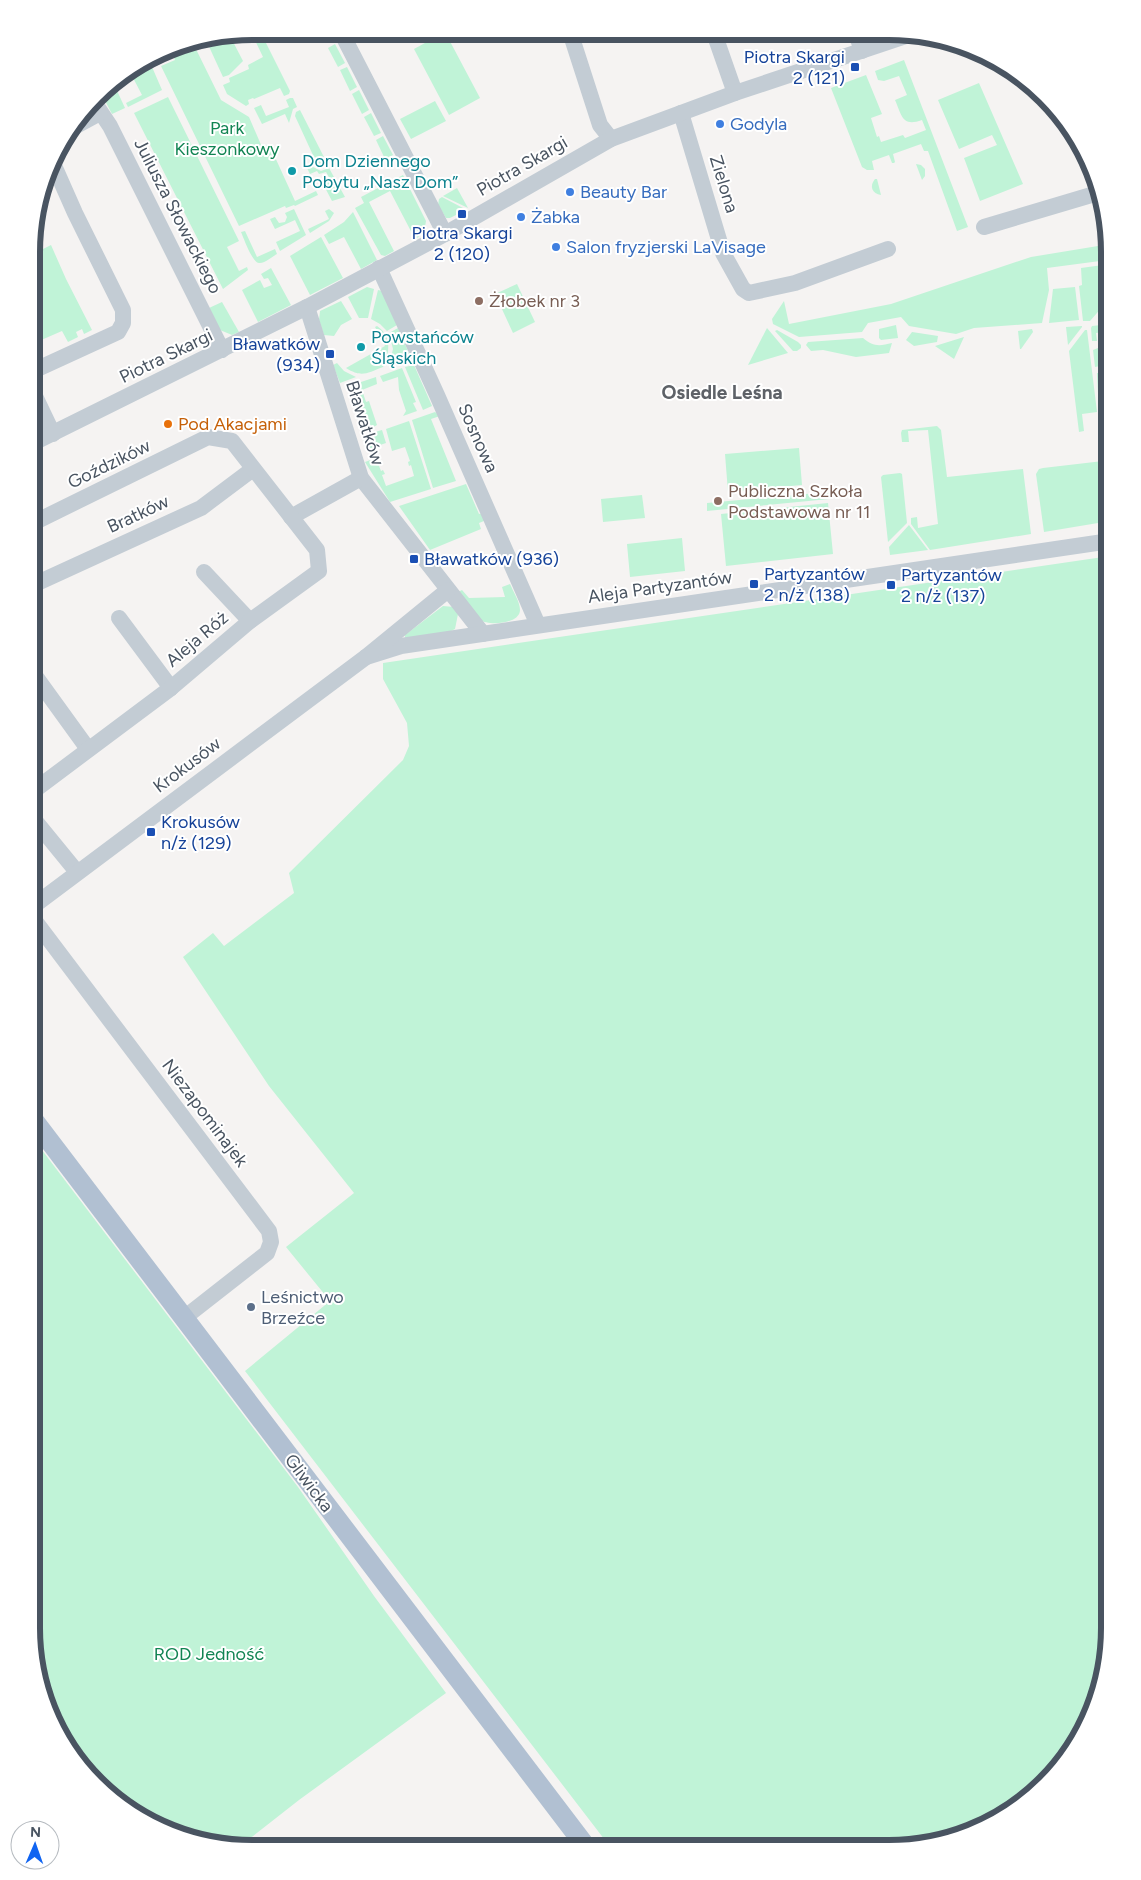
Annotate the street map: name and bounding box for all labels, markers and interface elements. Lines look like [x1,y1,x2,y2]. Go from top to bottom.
place label: Piotra Skargi 2 (121) [744,46,845,89]
marker: Piotra Skargi 2 (121) [849,61,861,73]
place label: Godyla [730,113,787,135]
park label: Park Kieszonkowy [174,117,280,160]
marker: Godyla [714,118,726,130]
street label: Piotra Skargi [473,131,571,201]
street label: Juliusza Słowackiego [129,135,227,297]
place label: Dom Dziennego Pobytu „Nasz Dom” [302,150,458,193]
street label: Zielona [705,152,743,216]
marker: Dom Dziennego Pobytu „Nasz Dom” [286,165,298,177]
place label: Beauty Bar [580,181,667,203]
marker: Beauty Bar [564,186,576,198]
place label: Żabka [531,206,580,228]
marker: Piotra Skargi 2 (120) [456,208,468,220]
marker: Żabka [515,211,527,223]
place label: Piotra Skargi 2 (120) [411,222,513,265]
place label: Salon fryzjerski LaVisage [566,236,766,258]
marker: Salon fryzjerski LaVisage [550,241,562,253]
place label: Żłobek nr 3 [489,290,580,312]
marker: Żłobek nr 3 [473,295,485,307]
street label: Piotra Skargi [116,324,216,388]
place label: Powstańców Śląskich [371,326,474,369]
place label: Bławatków (934) [232,333,320,376]
marker: Powstańców Śląskich [355,341,367,353]
marker: Bławatków (934) [324,348,336,360]
street label: Bławatków [341,378,389,468]
district label: Osiedle Leśna [661,381,783,404]
street label: Sosnowa [453,400,503,476]
place label: Pod Akacjami [178,413,287,435]
marker: Pod Akacjami [162,418,174,430]
street label: Goździków [64,435,154,493]
place label: Publiczna Szkoła Podstawowa nr 11 [728,480,871,523]
street label: Bratków [103,490,173,538]
marker: Publiczna Szkoła Podstawowa nr 11 [712,495,724,507]
place label: Bławatków (936) [424,548,559,570]
marker: Bławatków (936) [408,553,420,565]
place label: Partyzantów 2 n/ż (138) [764,563,865,606]
place label: Partyzantów 2 n/ż (137) [901,564,1002,607]
street label: Aleja Partyzantów [586,566,734,608]
marker: Partyzantów 2 n/ż (138) [748,578,760,590]
marker: Partyzantów 2 n/ż (137) [885,579,897,591]
street label: Aleja Róż [161,606,233,672]
street label: Krokusów [149,732,225,798]
place label: Krokusów n/ż (129) [161,811,240,854]
marker: Krokusów n/ż (129) [145,826,157,838]
street label: Niezapominajek [157,1055,253,1171]
place label: Leśnictwo Brzeźce [261,1286,344,1329]
marker: Leśnictwo Brzeźce [245,1301,257,1313]
street label: Gliwicka [280,1449,338,1517]
park label: ROD Jedność [154,1643,264,1665]
north arrow [10,1820,60,1870]
text: N [30,1824,41,1841]

